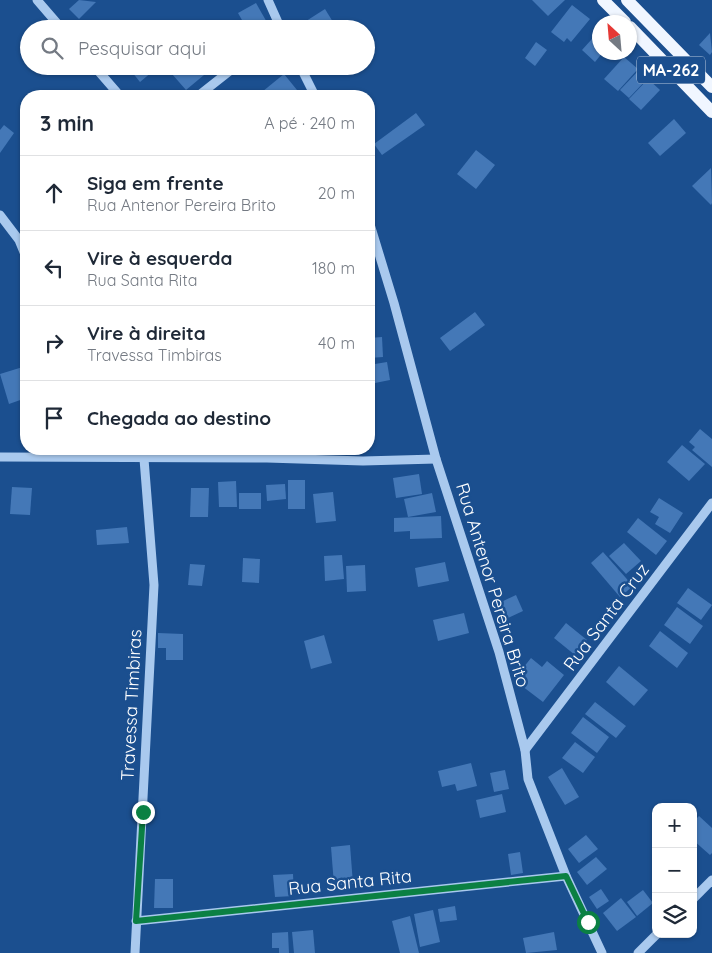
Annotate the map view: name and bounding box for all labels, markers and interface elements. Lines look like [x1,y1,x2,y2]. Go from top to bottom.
north arrow [592,15,637,60]
search box [20,20,375,75]
icon: search [38,34,66,62]
text: Pesquisar aqui [78,36,206,60]
road number: MA-262 [637,56,705,84]
text: 3 min [40,110,94,136]
text: A pé · 240 m [264,113,355,133]
text: Siga em frente [87,171,224,195]
icon: ahead [40,179,68,207]
text: 20 m [318,183,355,203]
text: Rua Antenor Pereira Brito [87,195,276,215]
text: Vire à esquerda [87,246,232,270]
icon: left [40,254,68,282]
text: 180 m [312,258,355,278]
text: Rua Santa Rita [87,270,197,290]
text: Vire à direita [87,321,206,345]
icon: right [40,329,68,357]
text: 40 m [318,333,355,353]
text: Travessa Timbiras [87,345,222,365]
icon: arrive [40,404,68,432]
text: Chegada ao destino [87,406,271,430]
street label: Rua Antenor Pereira Brito [451,480,535,690]
street label: Rua Santa Cruz [558,559,654,675]
street label: Travessa Timbiras [116,629,146,781]
route end [132,801,155,824]
map controls [652,803,697,938]
button: + [652,803,697,848]
button: − [652,848,697,893]
street label: Rua Santa Rita [287,864,413,900]
button: layers [652,893,697,938]
route start [577,911,600,934]

